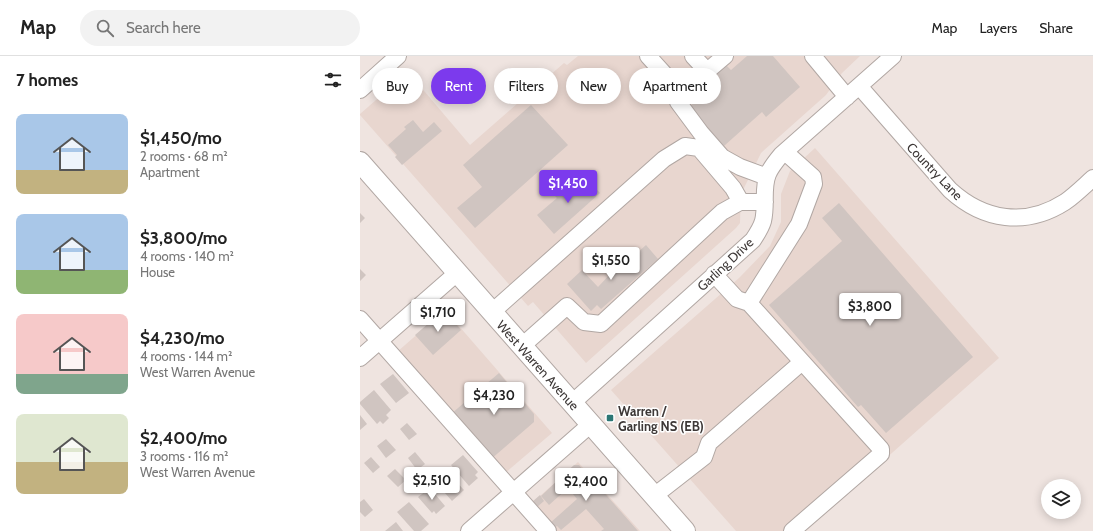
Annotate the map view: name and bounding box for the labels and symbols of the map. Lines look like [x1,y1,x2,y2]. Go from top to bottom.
street label: Country Lane [904,139,967,203]
pin: $1,450 [535,170,601,204]
street label: Garling Drive [694,234,757,294]
pin: $1,550 [578,247,644,281]
pin: $3,800 [837,293,903,327]
pin: $1,710 [405,299,471,333]
street label: West Warren Avenue [493,317,583,413]
pin: $4,230 [461,382,527,416]
place label: Warren / Garling NS (EB) [618,403,704,434]
marker: Warren / Garling NS (EB) [605,413,615,423]
pin: $2,510 [399,467,465,501]
pin: $2,400 [553,468,619,502]

